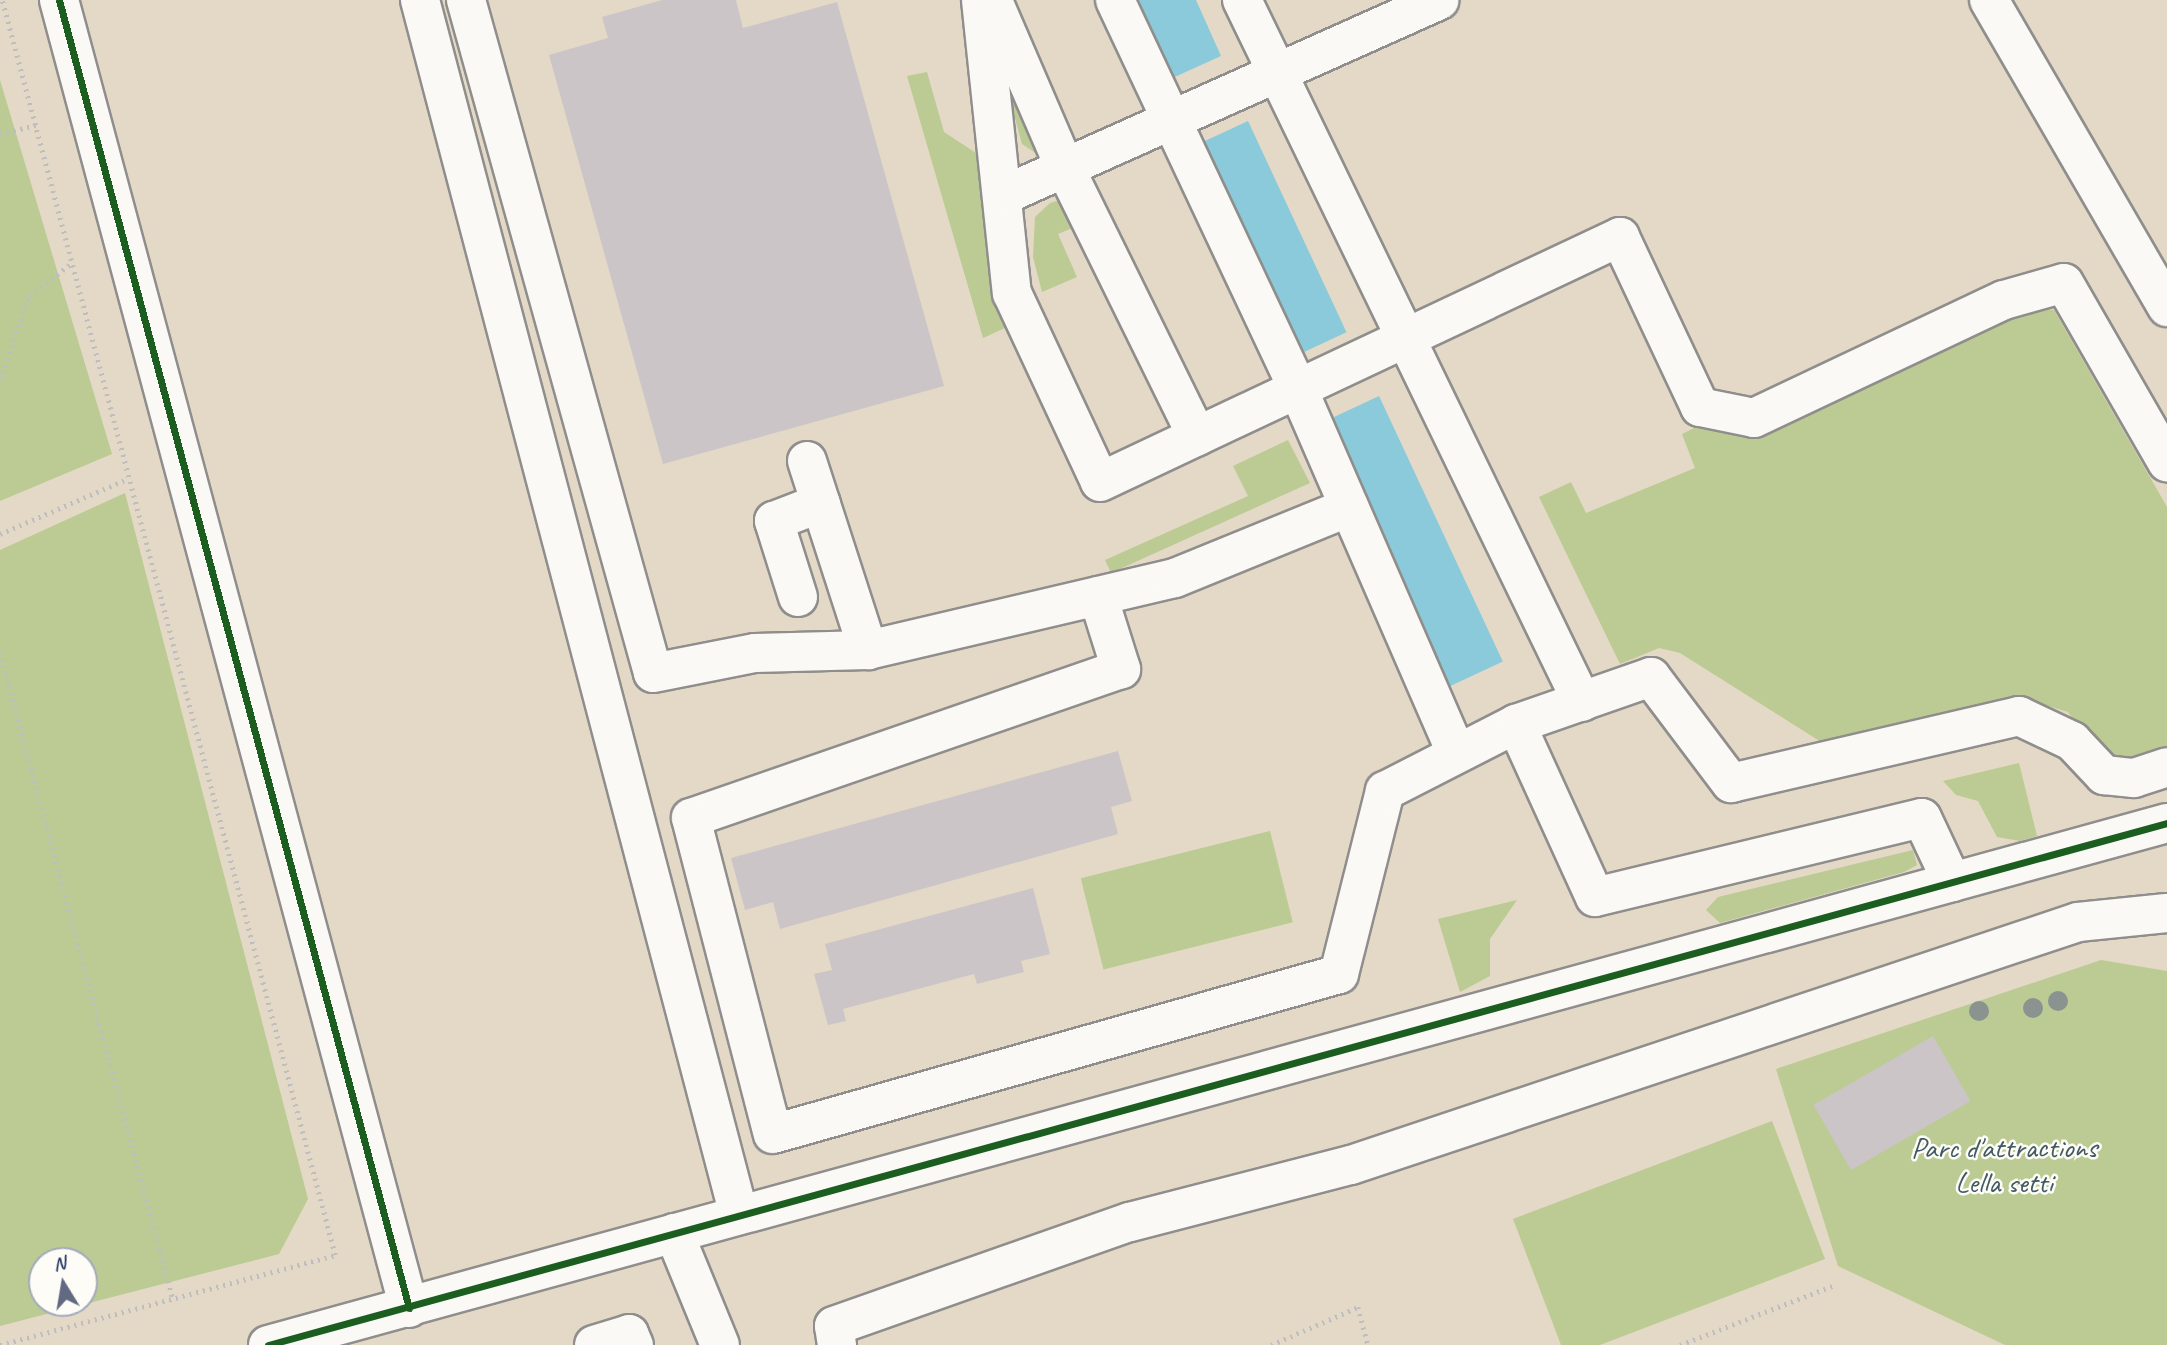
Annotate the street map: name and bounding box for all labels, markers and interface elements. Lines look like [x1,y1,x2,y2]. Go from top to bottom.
park label: Parc d'attractions Lella setti [1911,1129,2097,1200]
north arrow [28,1247,98,1317]
text: N [51,1250,67,1276]

